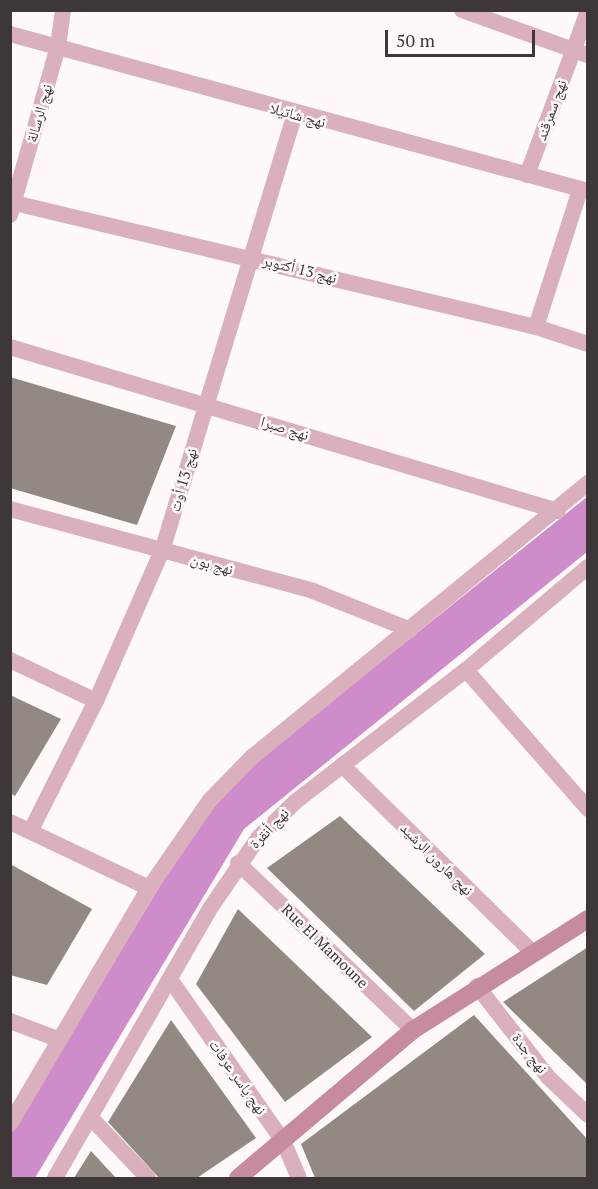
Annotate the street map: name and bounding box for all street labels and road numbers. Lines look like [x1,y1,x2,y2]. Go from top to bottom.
street label: نهج سمرقند [532,77,570,143]
street label: نهج الرسالة [22,82,56,144]
street label: نهج شاتيلا [268,99,328,131]
street label: نهج 13 أكتوبر [261,251,339,287]
street label: نهج صبرا [259,412,311,444]
street label: نهج 13 أوت [165,446,201,514]
street label: نهج بون [189,550,235,578]
street label: نهج أنقرة [245,804,293,852]
street label: نهج هارون الرشيد [397,819,477,899]
street label: Rue El Mamoune [278,900,372,992]
street label: نهج جدة [509,1029,551,1077]
street label: نهج ياسر عرفات [206,1036,270,1118]

